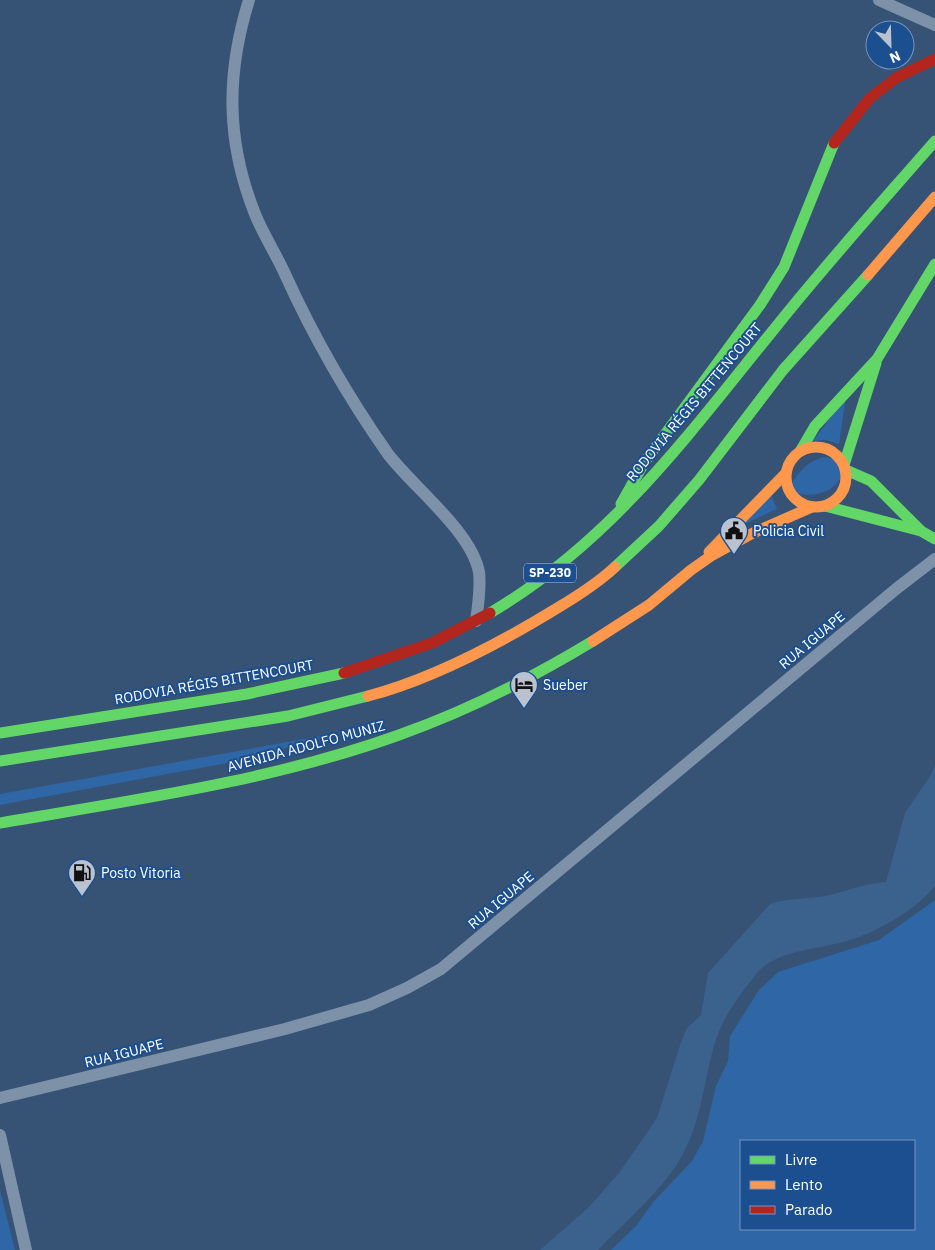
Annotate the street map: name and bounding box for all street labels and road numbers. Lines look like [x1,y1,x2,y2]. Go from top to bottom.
street label: RODOVIA RÉGIS BITTENCOURT [621,318,766,485]
road number: SP-230 [524,564,576,582]
street label: RUA IGUAPE [775,607,849,673]
street label: RODOVIA RÉGIS BITTENCOURT [113,655,315,708]
street label: AVENIDA ADOLFO MUNIZ [225,716,387,776]
street label: RUA IGUAPE [464,867,538,933]
street label: RUA IGUAPE [83,1035,165,1071]

